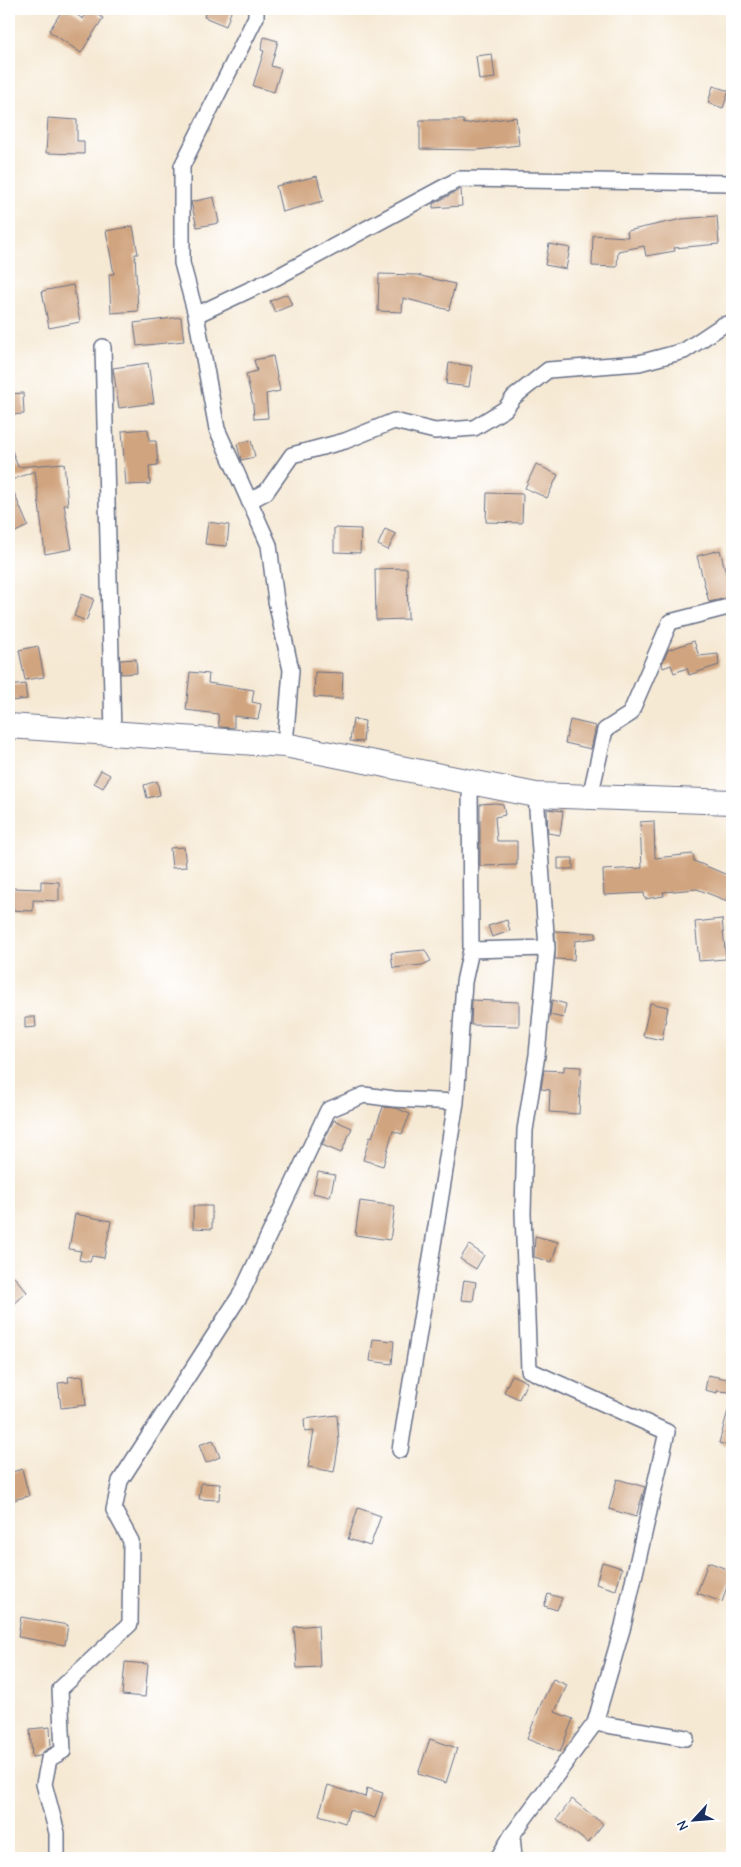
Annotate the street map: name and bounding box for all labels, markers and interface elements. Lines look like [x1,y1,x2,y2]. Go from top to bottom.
north arrow [668,1794,718,1844]
text: N [673,1818,692,1833]

